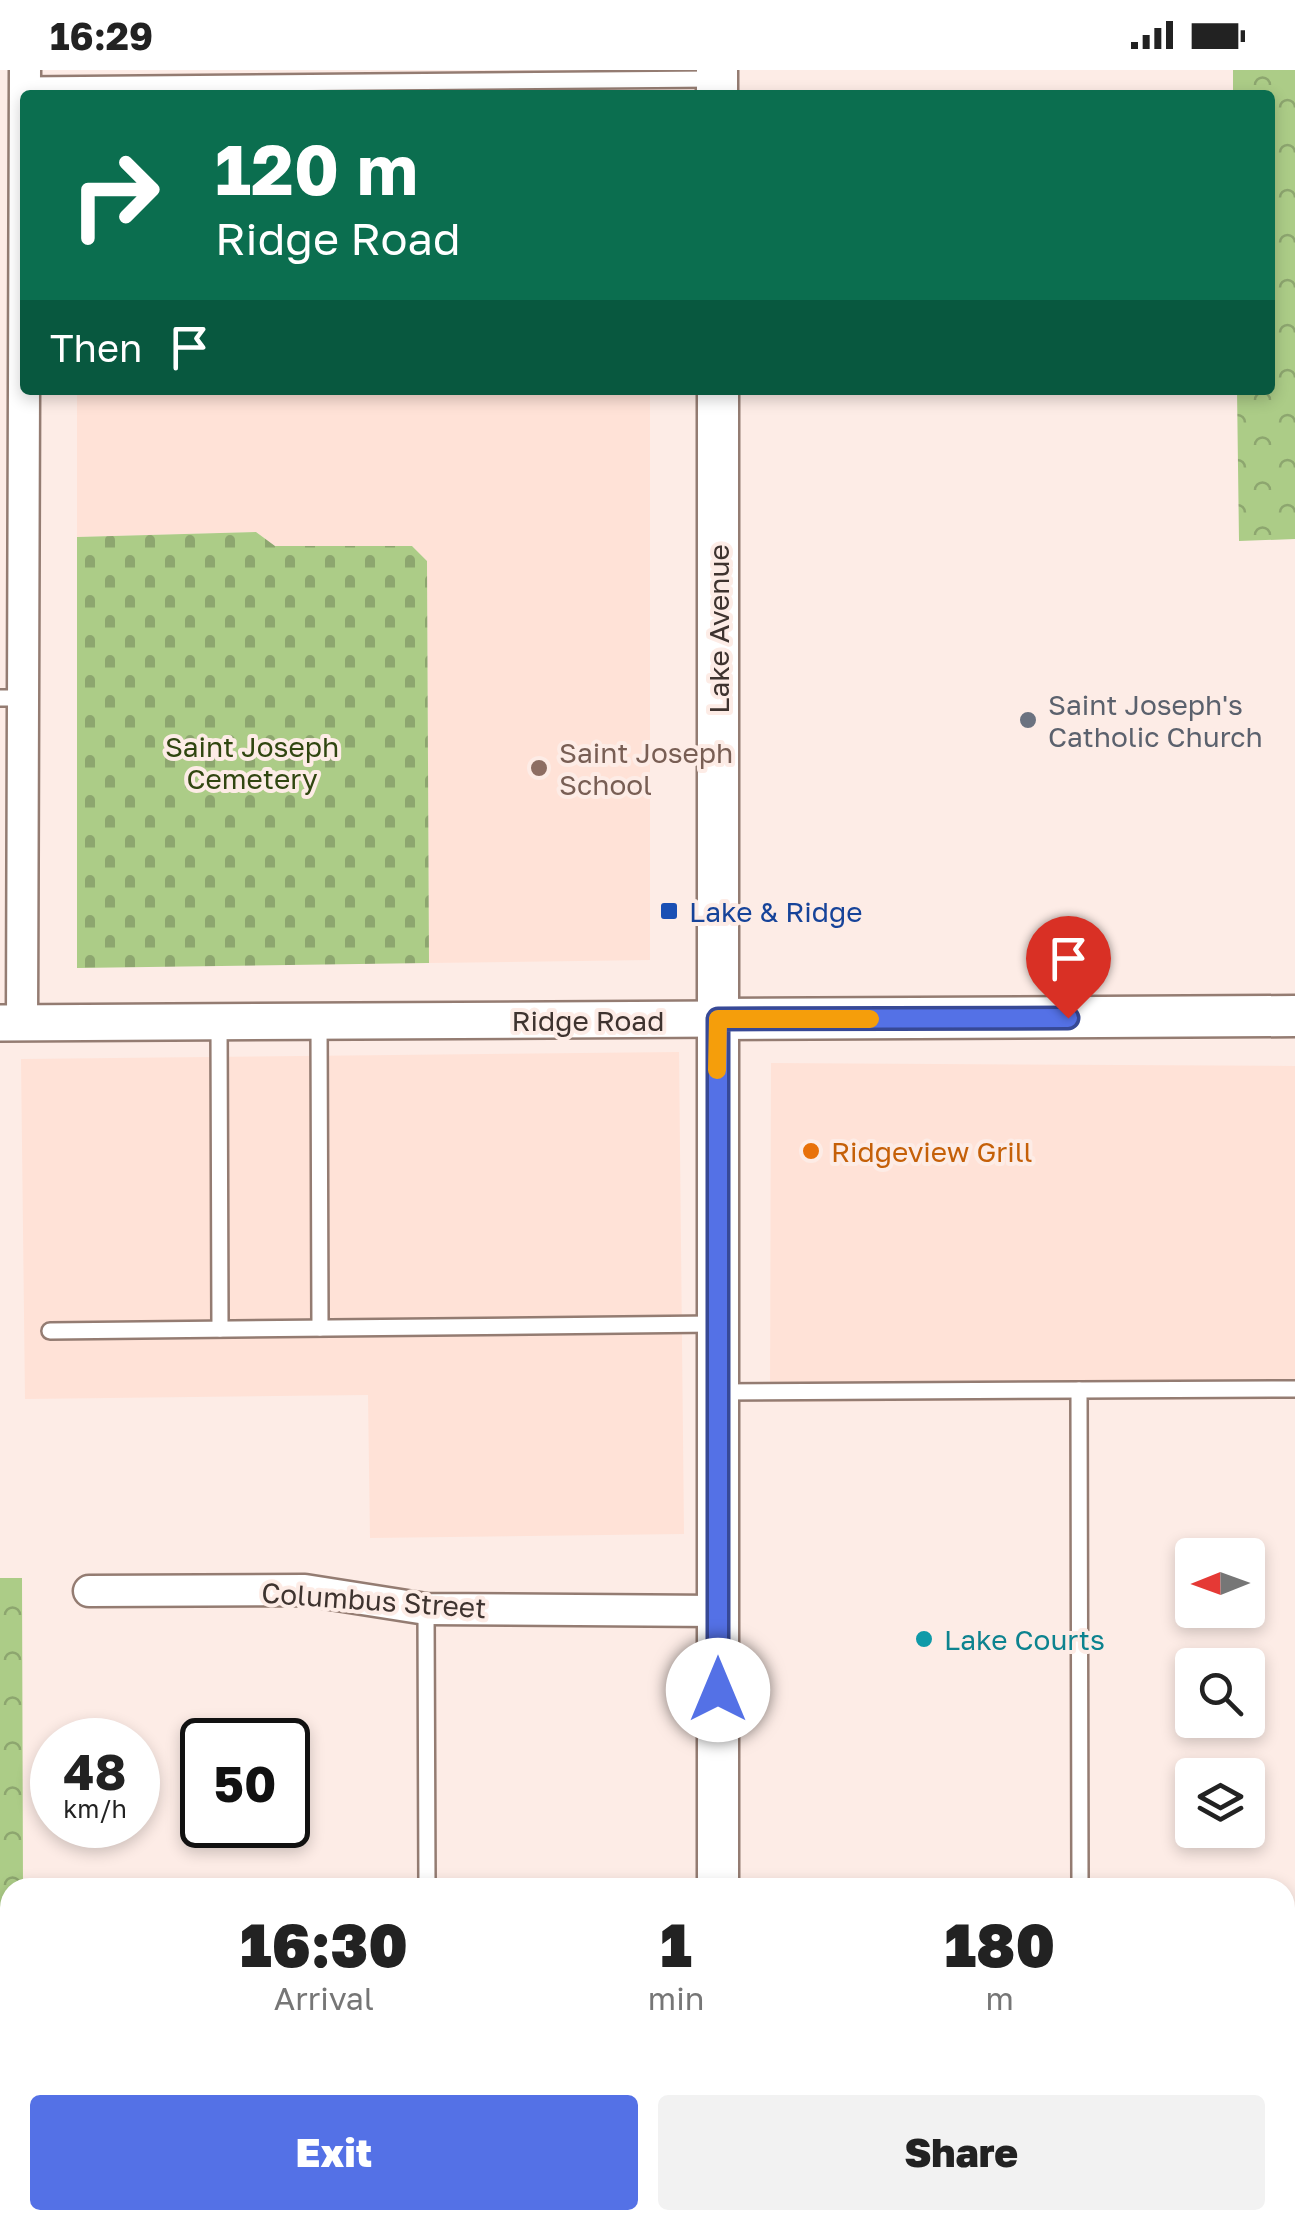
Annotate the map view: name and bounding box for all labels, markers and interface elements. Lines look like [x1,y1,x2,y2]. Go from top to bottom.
text: 16:29 [50,13,153,58]
text: 120 m [215,126,418,210]
icon: right [50,130,180,260]
text: Ridge Road [215,211,461,265]
icon: arrive [162,320,217,375]
text: Then [50,325,142,370]
street label: Lake Avenue [702,544,735,714]
place label: Saint Joseph's Catholic Church [1048,688,1263,753]
marker: Saint Joseph's Catholic Church [1017,709,1039,731]
park label: Saint Joseph Cemetery [165,730,339,795]
place label: Saint Joseph School [559,736,733,801]
marker: Saint Joseph School [528,757,550,779]
place label: Lake & Ridge [689,895,863,928]
marker: Lake & Ridge [658,900,680,922]
pin [1026,916,1111,1019]
icon: arrive [1041,931,1096,986]
street label: Ridge Road [512,1004,664,1037]
place label: Ridgeview Grill [831,1135,1033,1168]
marker: Ridgeview Grill [800,1140,822,1162]
north arrow [1175,1538,1265,1628]
map controls [1175,1538,1265,1848]
street label: Columbus Street [260,1576,488,1624]
place label: Lake Courts [944,1623,1105,1656]
marker: Lake Courts [913,1628,935,1650]
position arrow [666,1638,770,1742]
button: search [1175,1648,1265,1738]
speed limit sign: 50 [180,1718,310,1848]
text: 48 [63,1741,127,1801]
button: layers [1175,1758,1265,1848]
text: km/h [63,1793,127,1824]
text: 16:30 [240,1908,408,1980]
text: 1 [660,1908,692,1980]
text: 180 [944,1908,1055,1980]
text: Arrival [274,1979,374,2017]
text: min [648,1979,704,2017]
text: m [986,1979,1014,2017]
button: Exit [30,2095,638,2210]
button: Share [658,2095,1265,2210]

